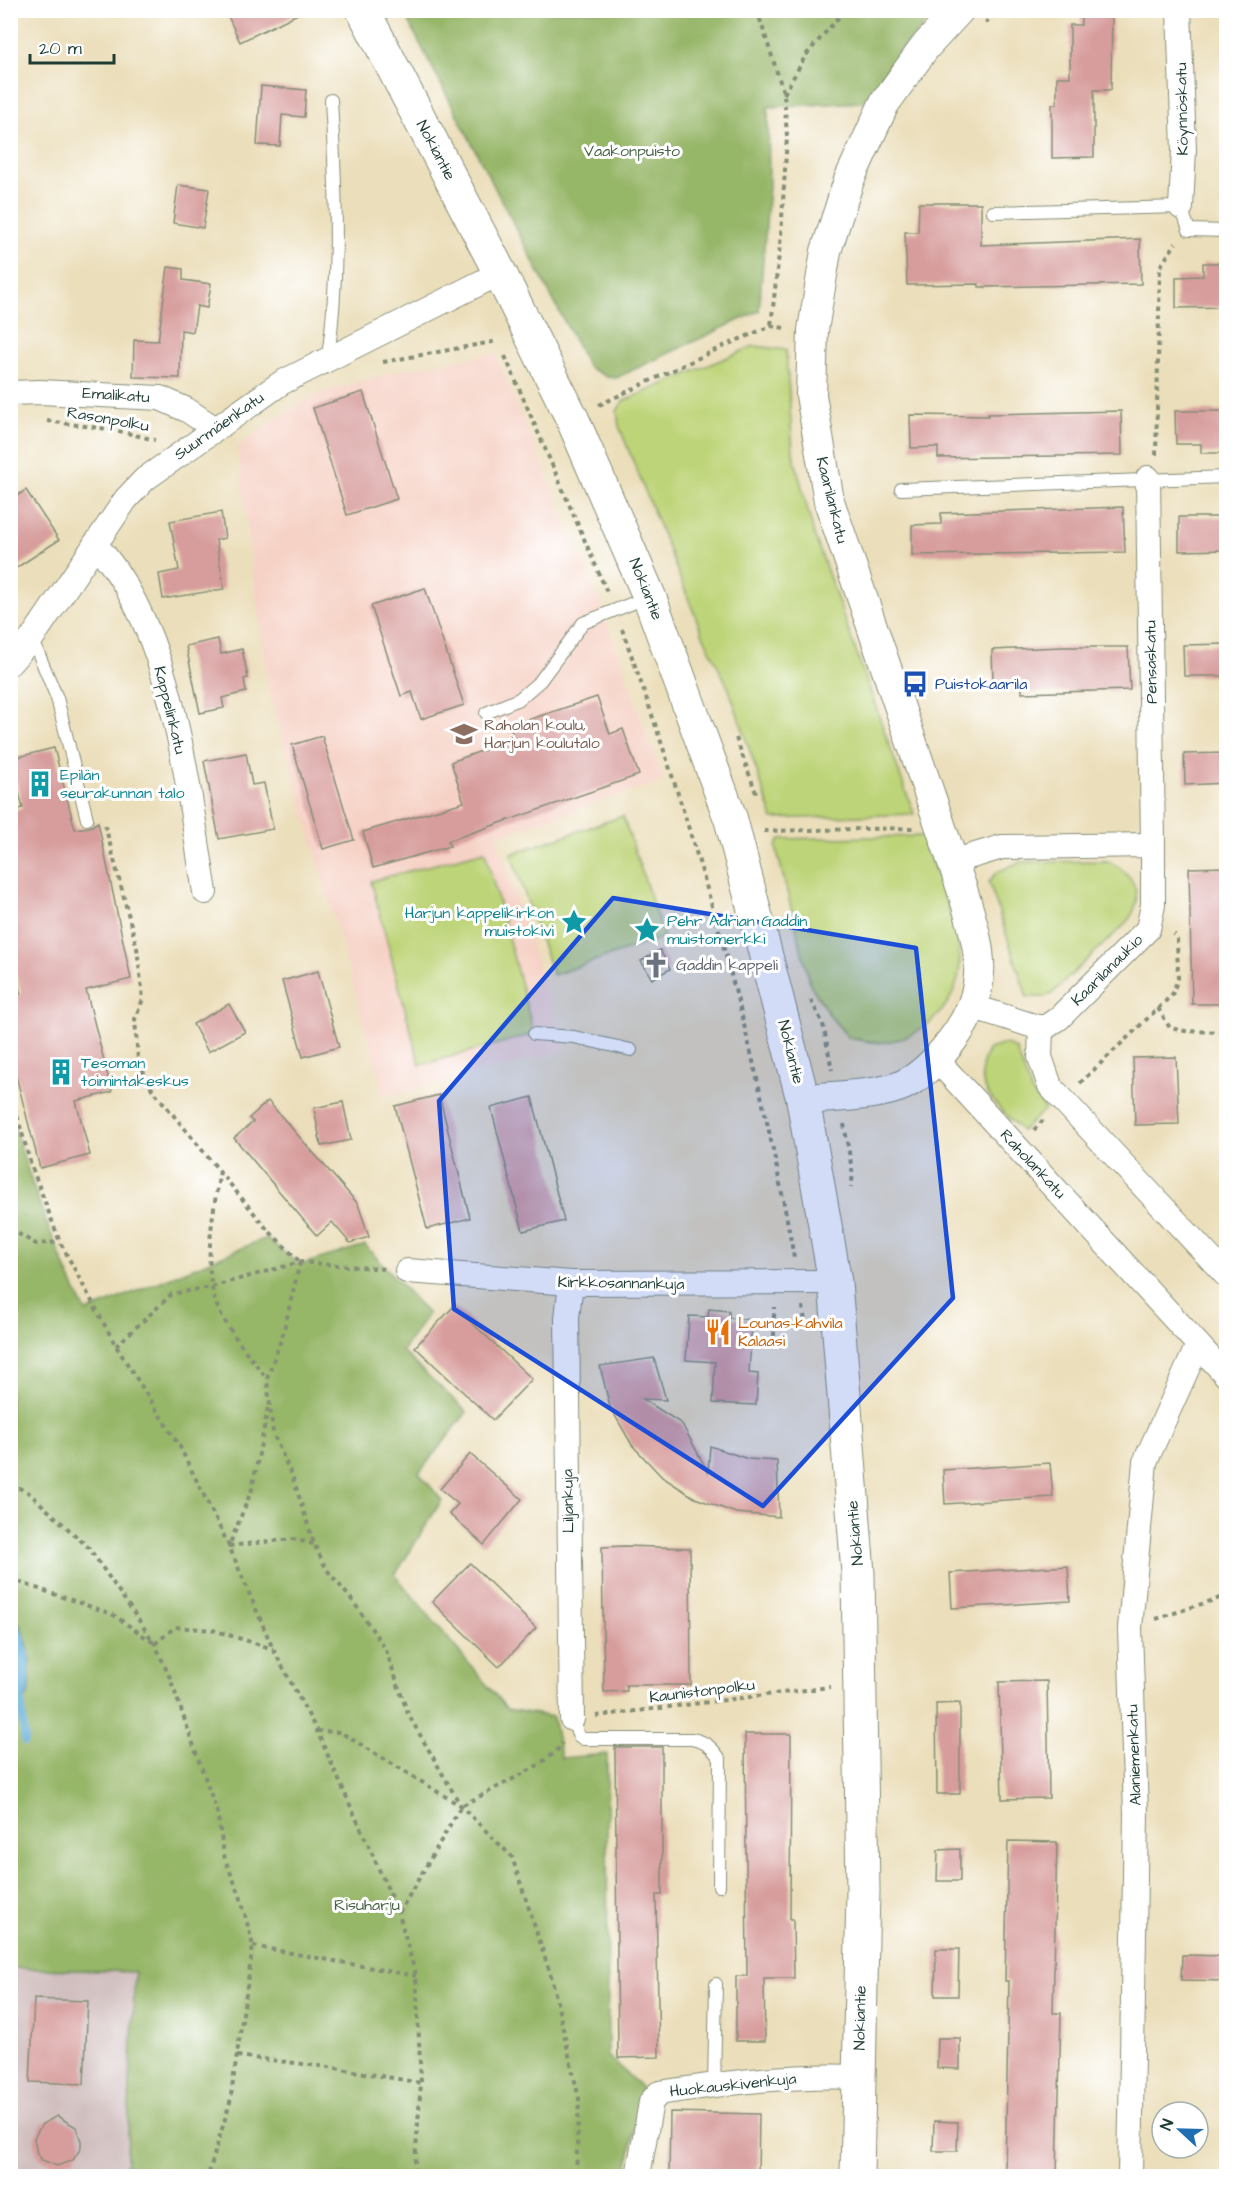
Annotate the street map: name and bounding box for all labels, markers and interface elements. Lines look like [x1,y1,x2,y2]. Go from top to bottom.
scale bar [30,27,114,65]
text: 20 m [39,36,82,61]
street label: Köynnöskatu [1170,62,1195,156]
street label: Nokiantie [411,116,461,184]
park label: Vaakonpuisto [584,140,680,162]
street label: Emalikatu [82,382,150,408]
street label: Suurmäenkatu [170,387,268,465]
street label: Rasonpolku [65,401,151,437]
street label: Kaarilankatu [811,454,853,546]
street label: Nokiantie [624,555,668,624]
street label: Pensaskatu [1139,620,1163,704]
street label: Kappelinkatu [148,664,192,756]
bus stop icon: Puistokaarila [900,669,930,699]
place label: Puistokaarila [935,673,1027,695]
place label: Raholan koulu, Harjun koulutalo [484,714,600,754]
school or university icon: Raholan koulu, Harjun koulutalo [449,719,479,749]
place label: Epilän seurakunnan talo [60,764,184,804]
building icon: Epilän seurakunnan talo [25,769,55,799]
place label: Harjun kappelikirkon muistokivi [405,902,555,942]
place icon: Harjun kappelikirkon muistokivi [559,907,589,937]
place label: Pehr Adrian Gaddin muistomerkki [667,910,807,950]
place icon: Pehr Adrian Gaddin muistomerkki [632,915,662,945]
street label: Kaarilanaukio [1066,929,1148,1011]
church icon: Gaddin kappeli [641,950,671,980]
place label: Gaddin kappeli [676,954,778,976]
street label: Nokiantie [772,1018,810,1087]
place label: Tesoman toimintakeskus [81,1052,189,1092]
building icon: Tesoman toimintakeskus [46,1057,76,1087]
street label: Raholankatu [995,1124,1071,1204]
street label: Kirkkosannankuja [557,1271,685,1295]
place label: Lounas-kahvila Kalaasi [738,1312,843,1352]
restaurant icon: Lounas-kahvila Kalaasi [703,1317,733,1347]
street label: Liljankuja [556,1469,580,1533]
street label: Nokiantie [841,1499,869,1566]
street label: Kaunistonpolku [648,1674,756,1708]
street label: Alaniemenkatu [1121,1704,1147,1806]
park label: Risuharju [334,1894,400,1916]
street label: Nokiantie [848,1985,872,2051]
street label: Huokauskivenkuja [669,2067,797,2103]
north arrow [1150,2100,1210,2160]
text: N [1155,2116,1179,2134]

